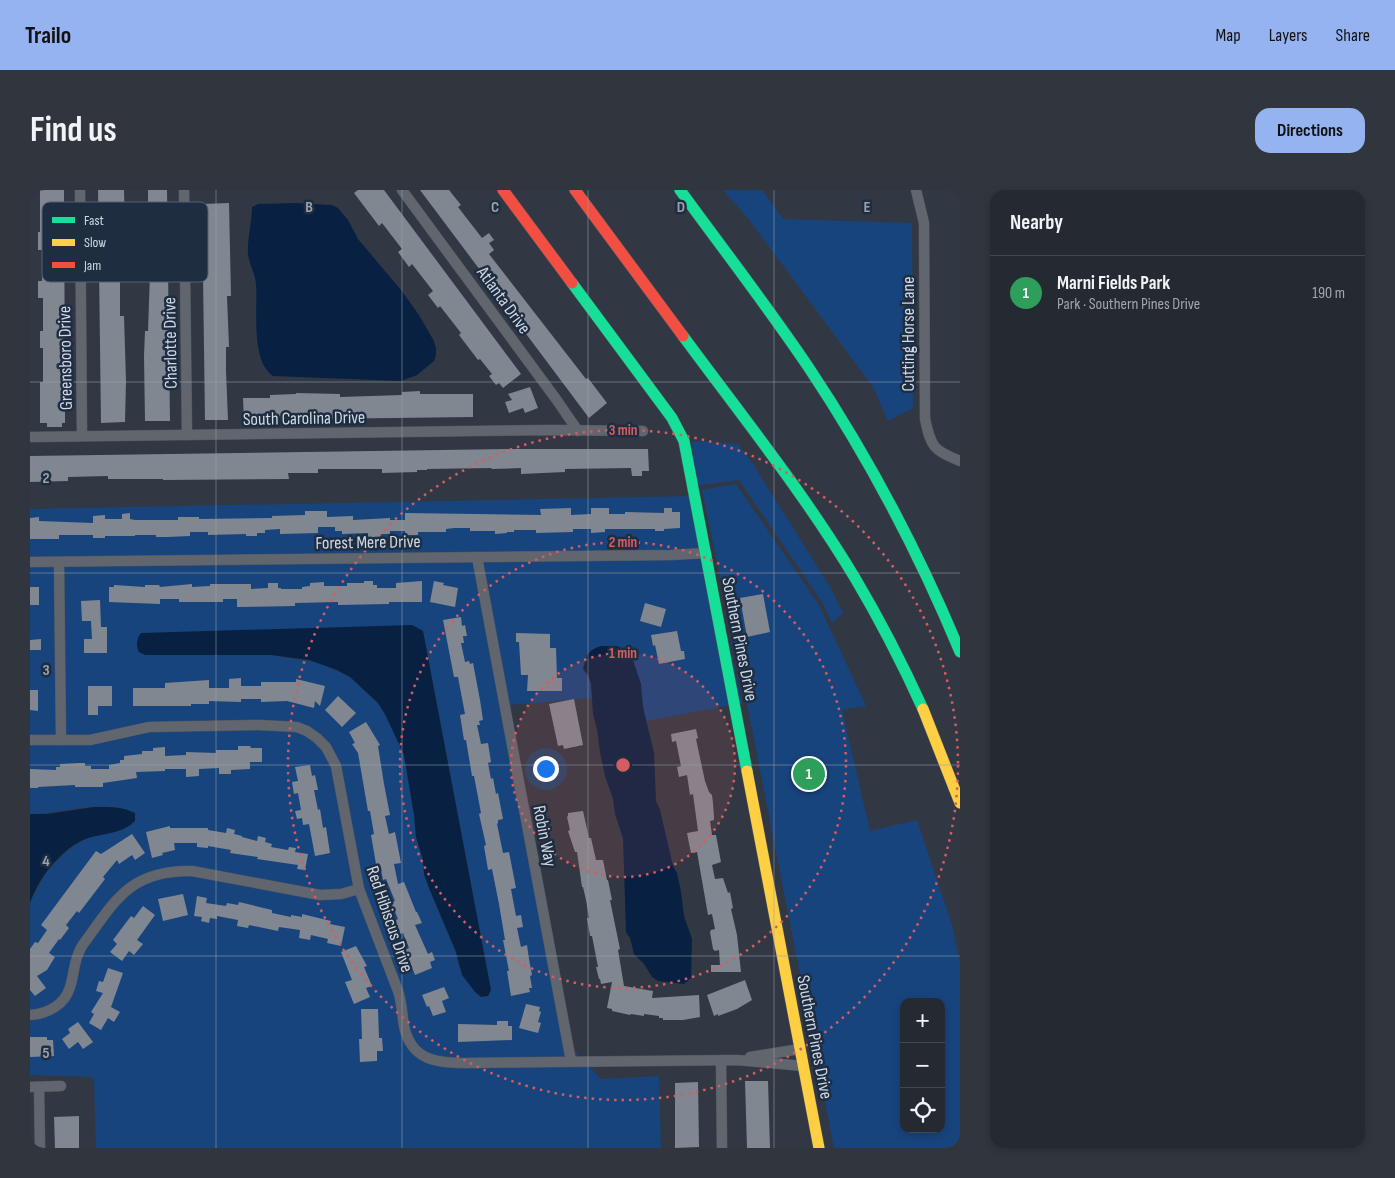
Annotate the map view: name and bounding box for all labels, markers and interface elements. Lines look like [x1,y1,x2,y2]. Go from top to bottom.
text: Trailo [25,21,71,50]
text: Map [1216,25,1241,46]
text: Layers [1269,25,1308,46]
text: Share [1336,25,1370,46]
button: Directions [1255,108,1365,153]
text: Find us [30,109,117,152]
text: B [305,198,313,217]
text: C [491,198,499,217]
text: D [677,198,685,217]
text: E [864,198,871,217]
legend [42,202,208,282]
text: Nearby [1010,210,1063,235]
text: Fast [84,212,104,229]
text: Slow [84,234,106,251]
text: Jam [83,257,101,274]
street label: Atlanta Drive [472,262,535,338]
text: Marni Fields Park [1057,272,1170,295]
street label: Cutting Horse Lane [898,277,919,391]
text: 1 [1023,284,1029,303]
text: 190 m [1312,284,1345,303]
text: Park · Southern Pines Drive [1057,295,1200,314]
street label: Charlotte Drive [159,297,182,389]
street label: Greensboro Drive [54,306,77,410]
street label: South Carolina Drive [243,407,365,430]
text: 3 min [609,421,637,440]
text: 2 [42,469,50,488]
street label: Forest Mere Drive [315,531,421,554]
text: 2 min [609,533,637,552]
street label: Southern Pines Drive [717,575,762,703]
text: 1 min [609,644,637,663]
text: 3 [42,661,50,680]
pin: 1 [793,755,825,793]
your location [533,756,559,782]
centre of rings [614,756,632,774]
street label: Robin Way [528,804,561,869]
text: 4 [42,852,50,871]
street label: Red Hibiscus Drive [362,863,418,975]
street label: Southern Pines Drive [792,973,837,1101]
map controls [900,998,945,1133]
button: + [900,998,945,1043]
button: − [900,1043,945,1088]
text: 5 [42,1044,50,1063]
button: locate [900,1088,945,1133]

